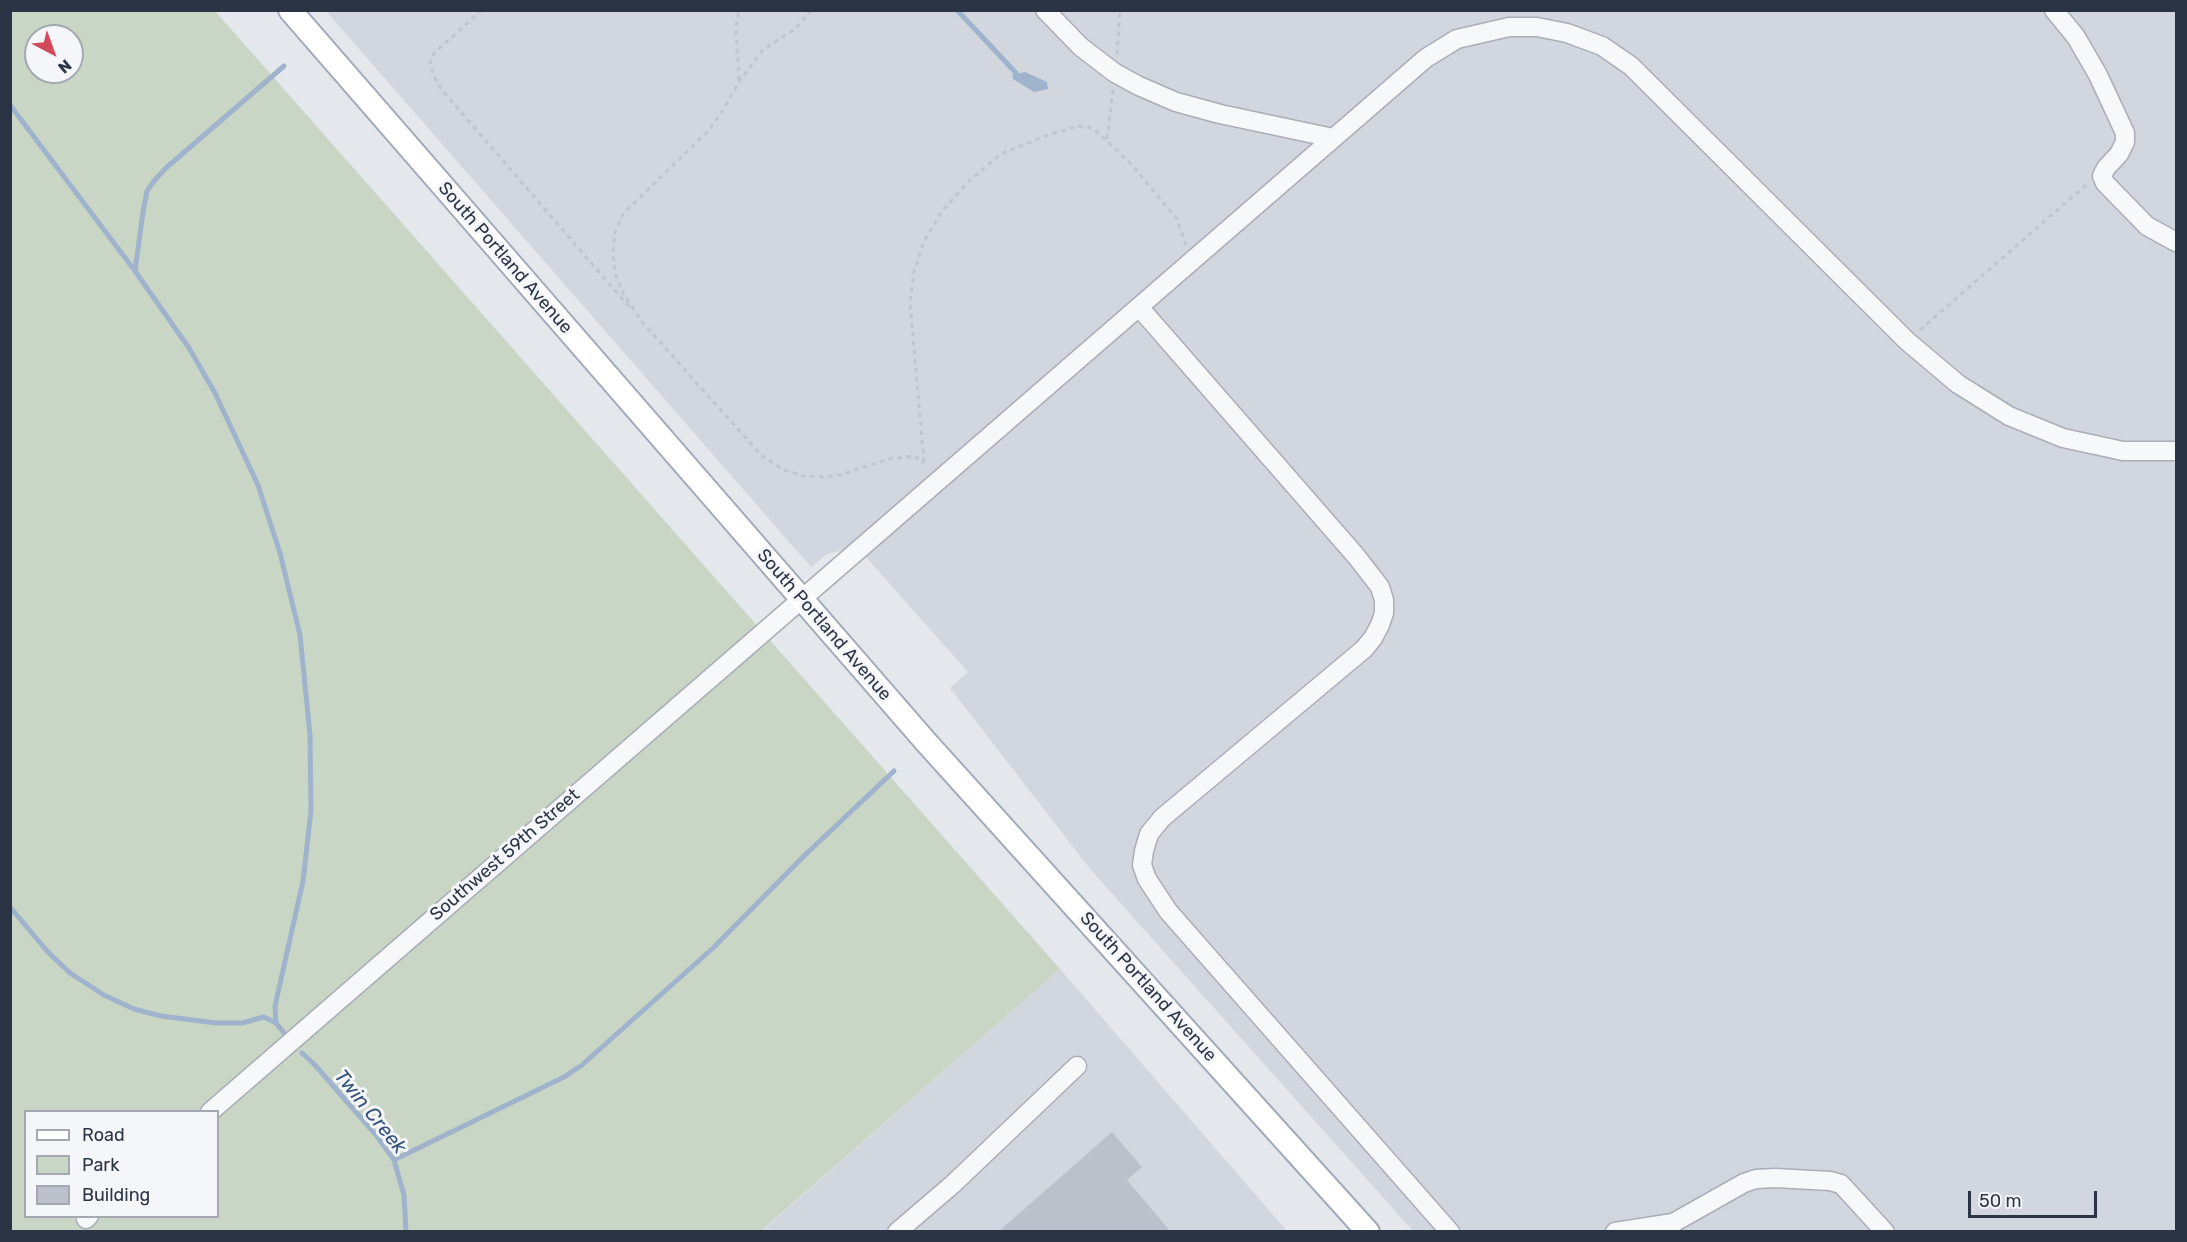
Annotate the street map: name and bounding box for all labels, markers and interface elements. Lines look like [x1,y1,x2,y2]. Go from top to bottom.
north arrow [24,24,84,84]
text: N [54,56,75,77]
street label: South Portland Avenue [433,178,577,338]
street label: South Portland Avenue [752,545,896,705]
street label: Southwest 59th Street [426,784,584,926]
street label: South Portland Avenue [1075,908,1221,1066]
water label: Twin Creek [329,1065,411,1159]
legend [24,1110,219,1218]
text: Road [82,1124,125,1146]
text: Park [82,1154,119,1176]
scale bar [1971,1179,2100,1217]
text: Building [82,1184,150,1206]
text: 50 m [1979,1190,2022,1212]

